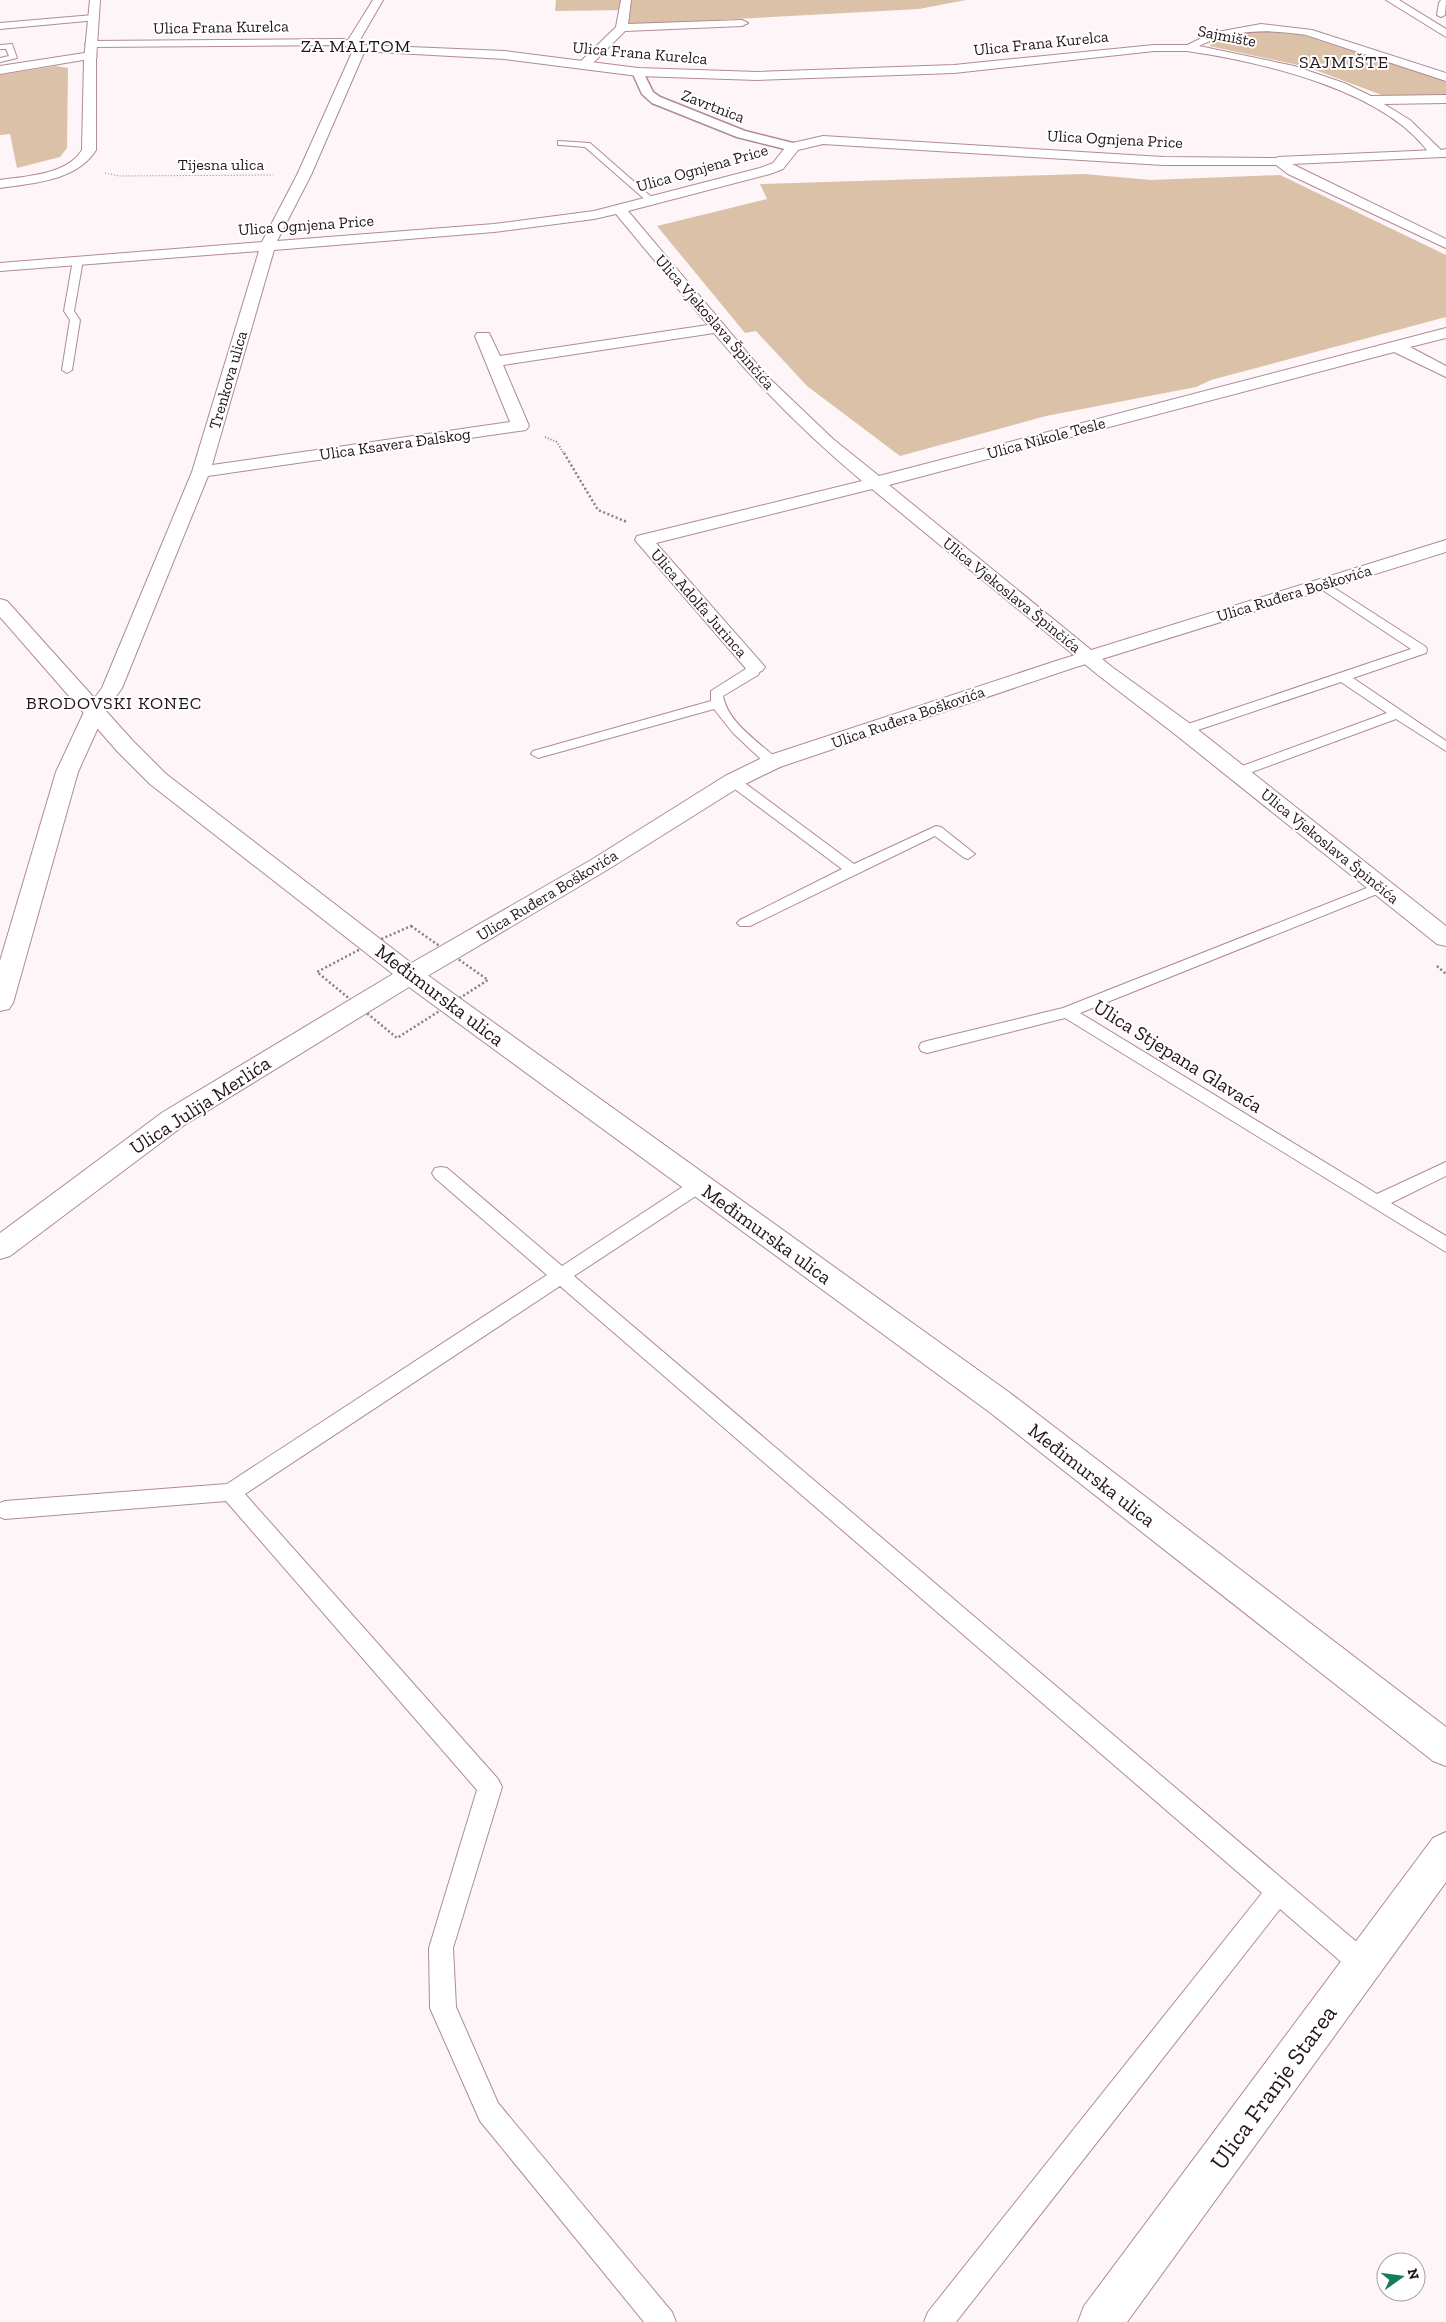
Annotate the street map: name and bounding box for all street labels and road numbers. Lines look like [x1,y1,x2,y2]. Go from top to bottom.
street label: Ulica Frana Kurelca [153,16,289,38]
street label: Sajmište [1196,21,1258,51]
street label: Ulica Frana Kurelca [973,26,1110,60]
street label: Ulica Frana Kurelca [572,38,709,68]
street label: Zavrtnica [679,85,748,127]
street label: Ulica Ognjena Price [1047,126,1183,152]
street label: Ulica Ognjena Price [634,140,770,196]
street label: Tijesna ulica [178,155,264,174]
street label: Ulica Ognjena Price [238,211,374,239]
street label: Ulica Vjekoslava Špinčića [651,251,779,394]
street label: Trenkova ulica [205,328,251,431]
street label: Ulica Nikole Tesle [985,413,1107,463]
street label: Ulica Ksavera Đalskog [318,424,472,464]
street label: Ulica Vjekoslava Špinčića [939,533,1085,657]
street label: Ulica Adolfa Jurinca [647,545,751,661]
street label: Ulica Ruđera Boškovića [1214,560,1374,626]
street label: Ulica Ruđera Boškovića [829,682,987,752]
street label: Ulica Vjekoslava Špinčića [1257,784,1403,908]
street label: Ulica Ruđera Boškovića [473,845,621,945]
street label: Međimurska ulica [371,939,509,1051]
street label: Ulica Stjepana Glavaća [1089,994,1267,1118]
street label: Ulica Julija Merlića [125,1050,275,1159]
street label: Međimurska ulica [697,1179,837,1289]
street label: Međimurska ulica [1024,1418,1161,1532]
street label: Ulica Franje Starea [1204,1999,1343,2175]

